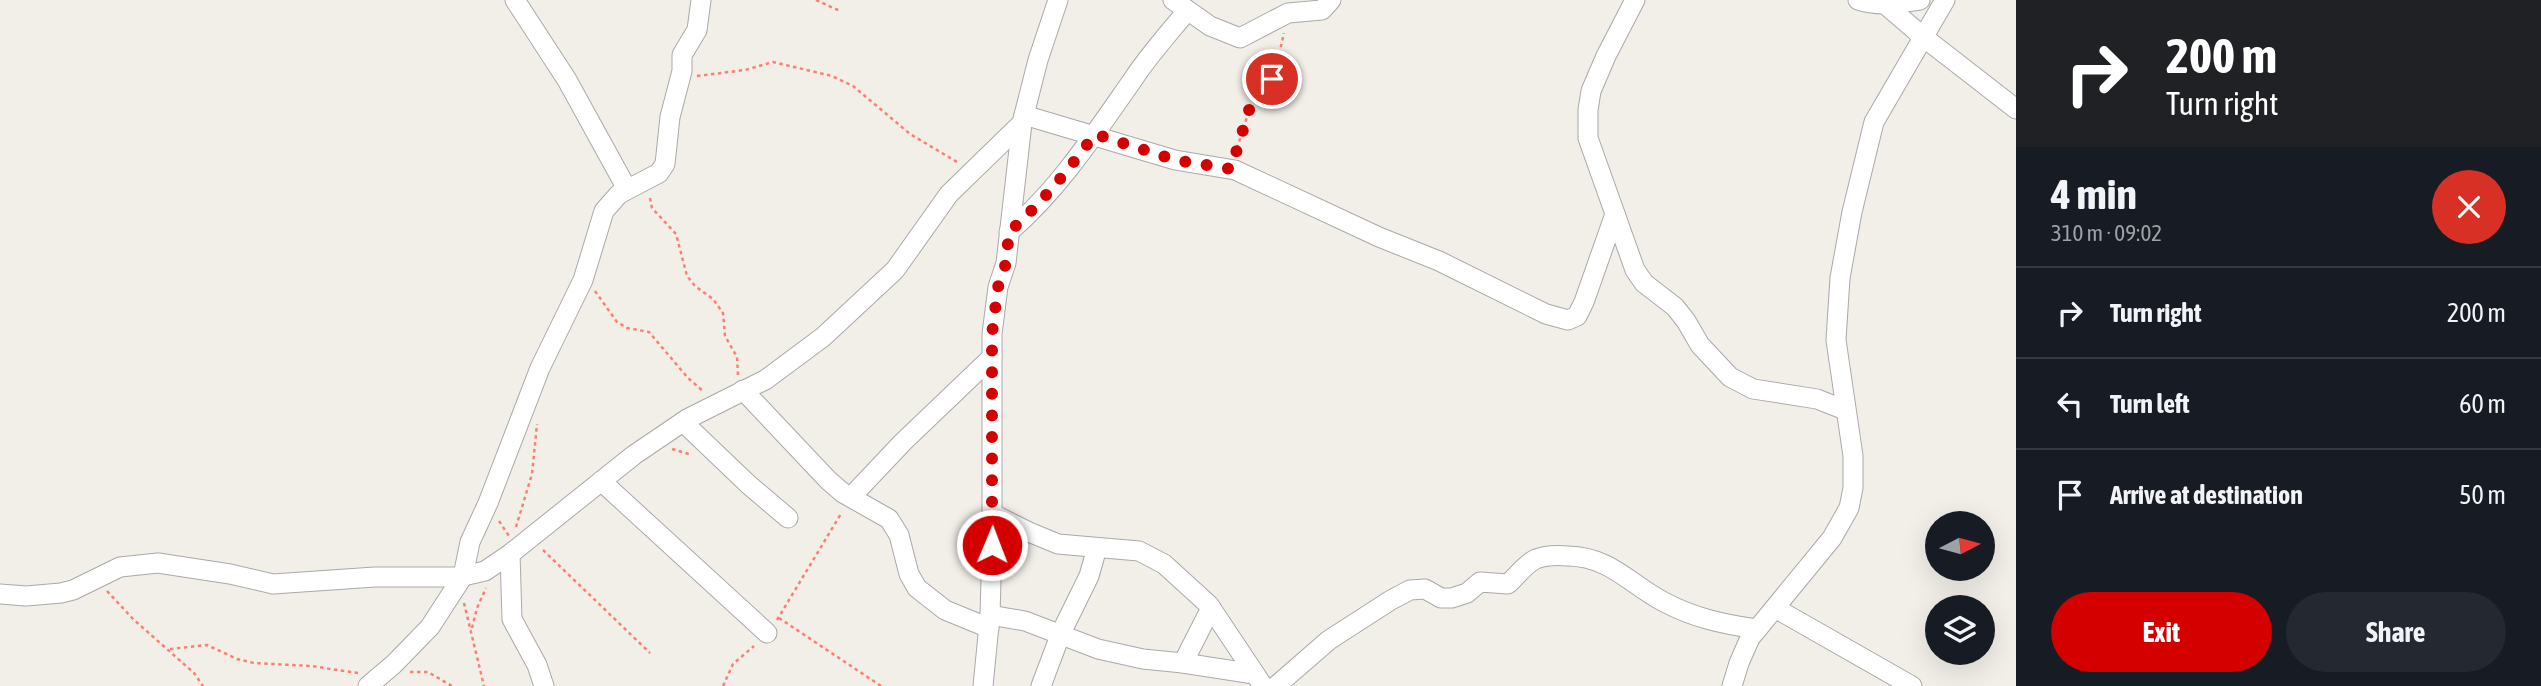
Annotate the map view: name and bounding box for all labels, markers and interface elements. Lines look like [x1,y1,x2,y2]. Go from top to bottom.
text: 200 m [2166,27,2277,83]
icon: right [2051,28,2142,119]
pin [1242,49,1302,109]
icon: arrive [1253,60,1291,98]
text: Turn right [2166,85,2279,122]
text: 4 min [2051,170,2137,218]
button: close [2432,170,2506,244]
text: 310 m · 09:02 [2051,220,2162,246]
icon: right [2051,294,2089,332]
text: Turn right [2110,298,2201,328]
text: 200 m [2447,298,2506,328]
icon: left [2051,385,2089,423]
text: Turn left [2110,389,2190,419]
text: 60 m [2459,389,2506,419]
icon: arrive [2051,476,2089,514]
text: Arrive at destination [2110,480,2303,510]
text: 50 m [2459,480,2506,510]
position arrow [955,508,1029,582]
north arrow [1925,511,1995,581]
map controls [1925,511,1995,665]
button: Exit [2051,592,2272,672]
button: Share [2286,592,2506,672]
button: layers [1925,595,1995,665]

